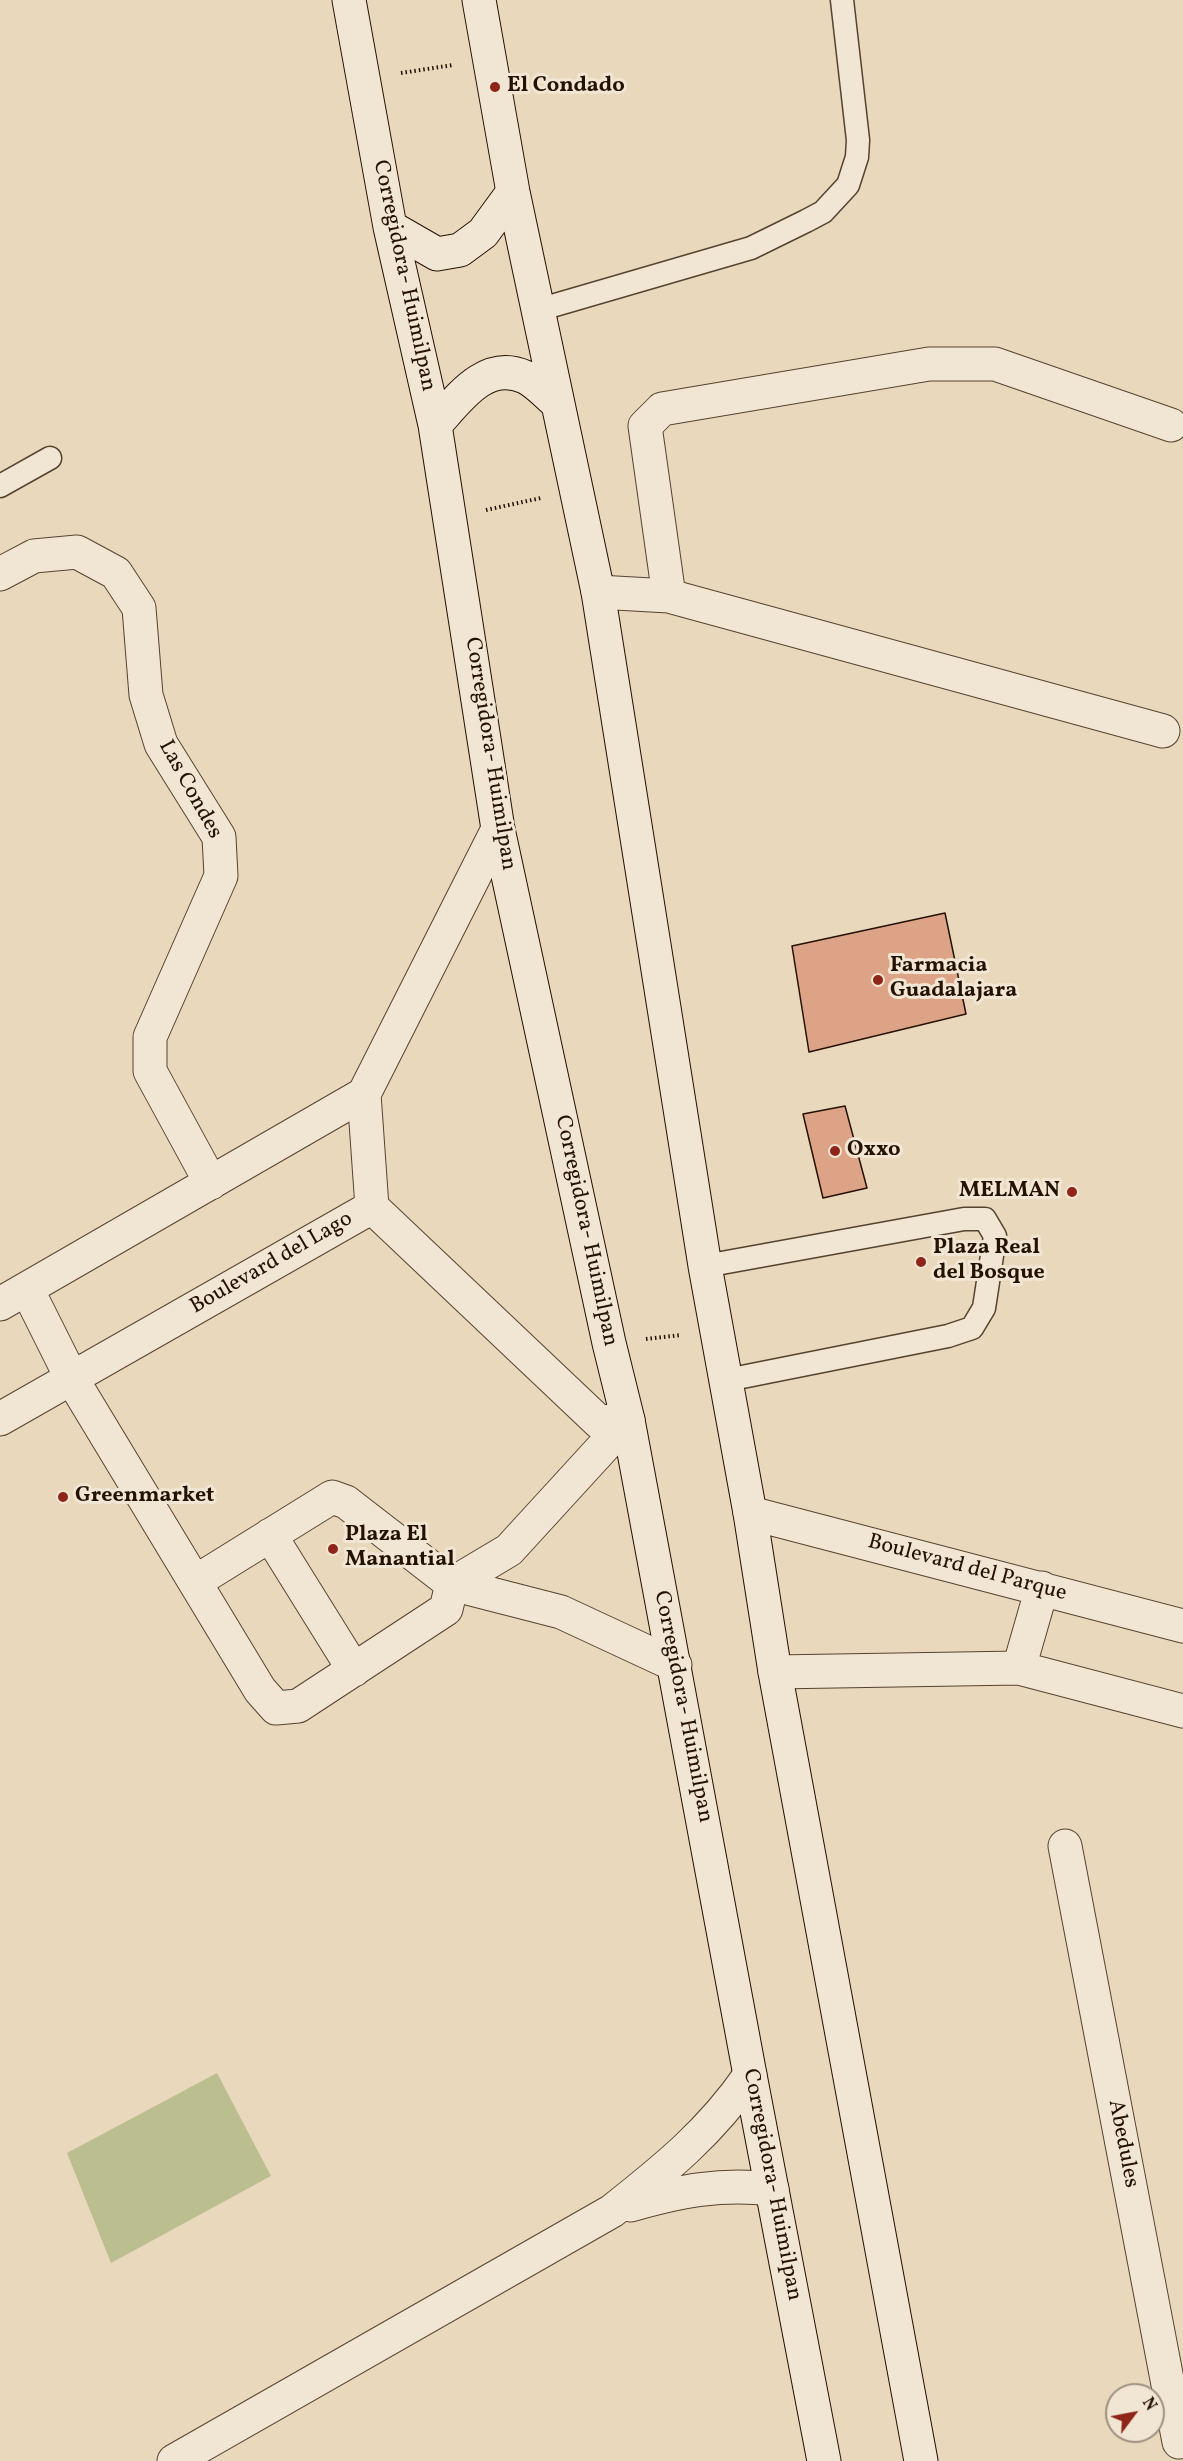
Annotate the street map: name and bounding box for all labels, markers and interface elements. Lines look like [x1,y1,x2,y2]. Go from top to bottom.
place label: El Condado [507,74,625,100]
marker: El Condado [488,80,502,94]
street label: Corregidora- Huimilpan [366,158,440,394]
street label: Corregidora- Huimilpan [458,636,520,872]
street label: Las Condes [151,736,227,844]
place label: Farmacia Guadalajara [890,954,1017,1005]
marker: Farmacia Guadalajara [871,973,885,987]
street label: Corregidora- Huimilpan [548,1113,622,1349]
place label: Oxxo [847,1138,900,1164]
marker: Oxxo [828,1144,842,1158]
place label: MELMAN [959,1179,1060,1205]
marker: MELMAN [1065,1185,1079,1199]
street label: Boulevard del Lago [186,1207,358,1321]
place label: Plaza Real del Bosque [933,1236,1045,1288]
marker: Plaza Real del Bosque [914,1255,928,1269]
place label: Greenmarket [75,1484,214,1510]
marker: Greenmarket [56,1490,70,1504]
place label: Plaza El Manantial [345,1523,455,1574]
street label: Boulevard del Parque [865,1530,1069,1608]
marker: Plaza El Manantial [326,1542,340,1556]
street label: Corregidora- Huimilpan [647,1589,717,1825]
street label: Corregidora- Huimilpan [736,2067,806,2303]
street label: Abedules [1101,2098,1143,2190]
north arrow [1105,2383,1165,2443]
text: N [1136,2394,1161,2415]

